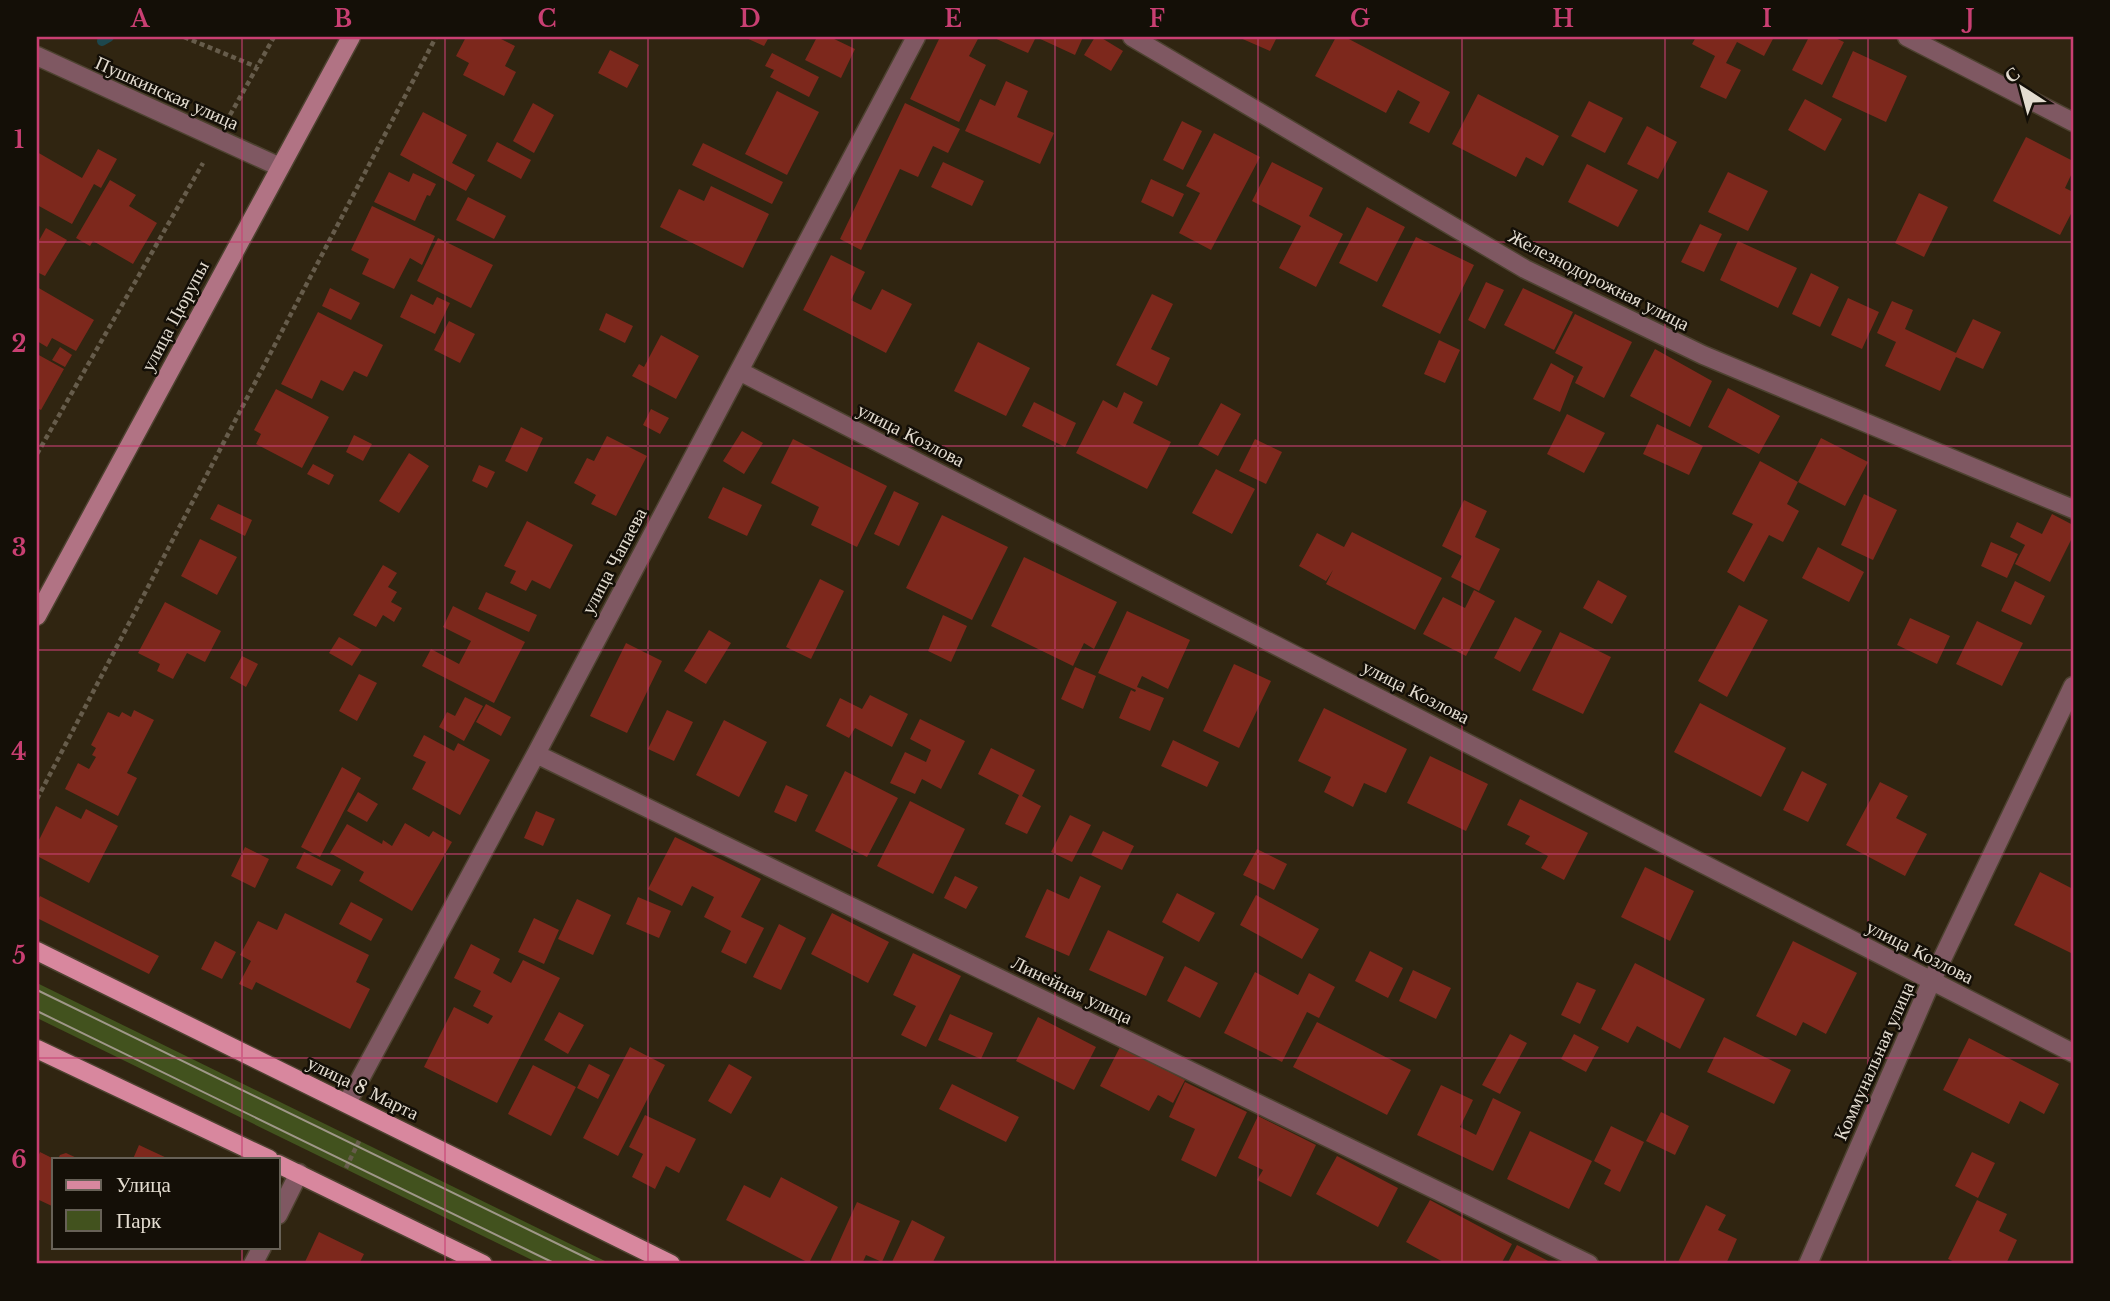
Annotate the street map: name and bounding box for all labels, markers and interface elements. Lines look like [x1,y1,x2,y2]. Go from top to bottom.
text: A [130,5,151,33]
text: B [334,5,352,33]
text: C [538,5,556,33]
text: D [739,5,761,33]
text: E [944,5,962,33]
text: F [1149,5,1165,33]
text: G [1350,5,1370,33]
text: H [1552,5,1574,33]
text: I [1762,5,1772,33]
text: J [1961,5,1975,33]
street label: Пушкинская улица [92,51,243,135]
north arrow [1988,52,2058,122]
text: С [2000,61,2025,88]
text: 1 [14,126,24,154]
street label: Железнодорожная улица [1505,224,1694,336]
street label: улица Цюрупы [136,257,214,375]
text: 2 [12,330,26,358]
street label: улица Козлова [854,398,969,472]
street label: улица Чапаева [576,503,652,618]
text: 3 [12,534,26,562]
street label: улица Козлова [1359,655,1474,729]
text: 4 [11,738,27,766]
street label: улица Козлова [1863,915,1978,989]
text: 5 [12,942,26,970]
street label: Линейная улица [1008,951,1137,1029]
street label: Коммунальная улица [1829,978,1920,1144]
street label: улица 8 Марта [304,1051,423,1125]
text: 6 [11,1146,27,1174]
legend [52,1158,280,1248]
text: Улица [116,1172,171,1198]
text: Парк [116,1208,162,1234]

